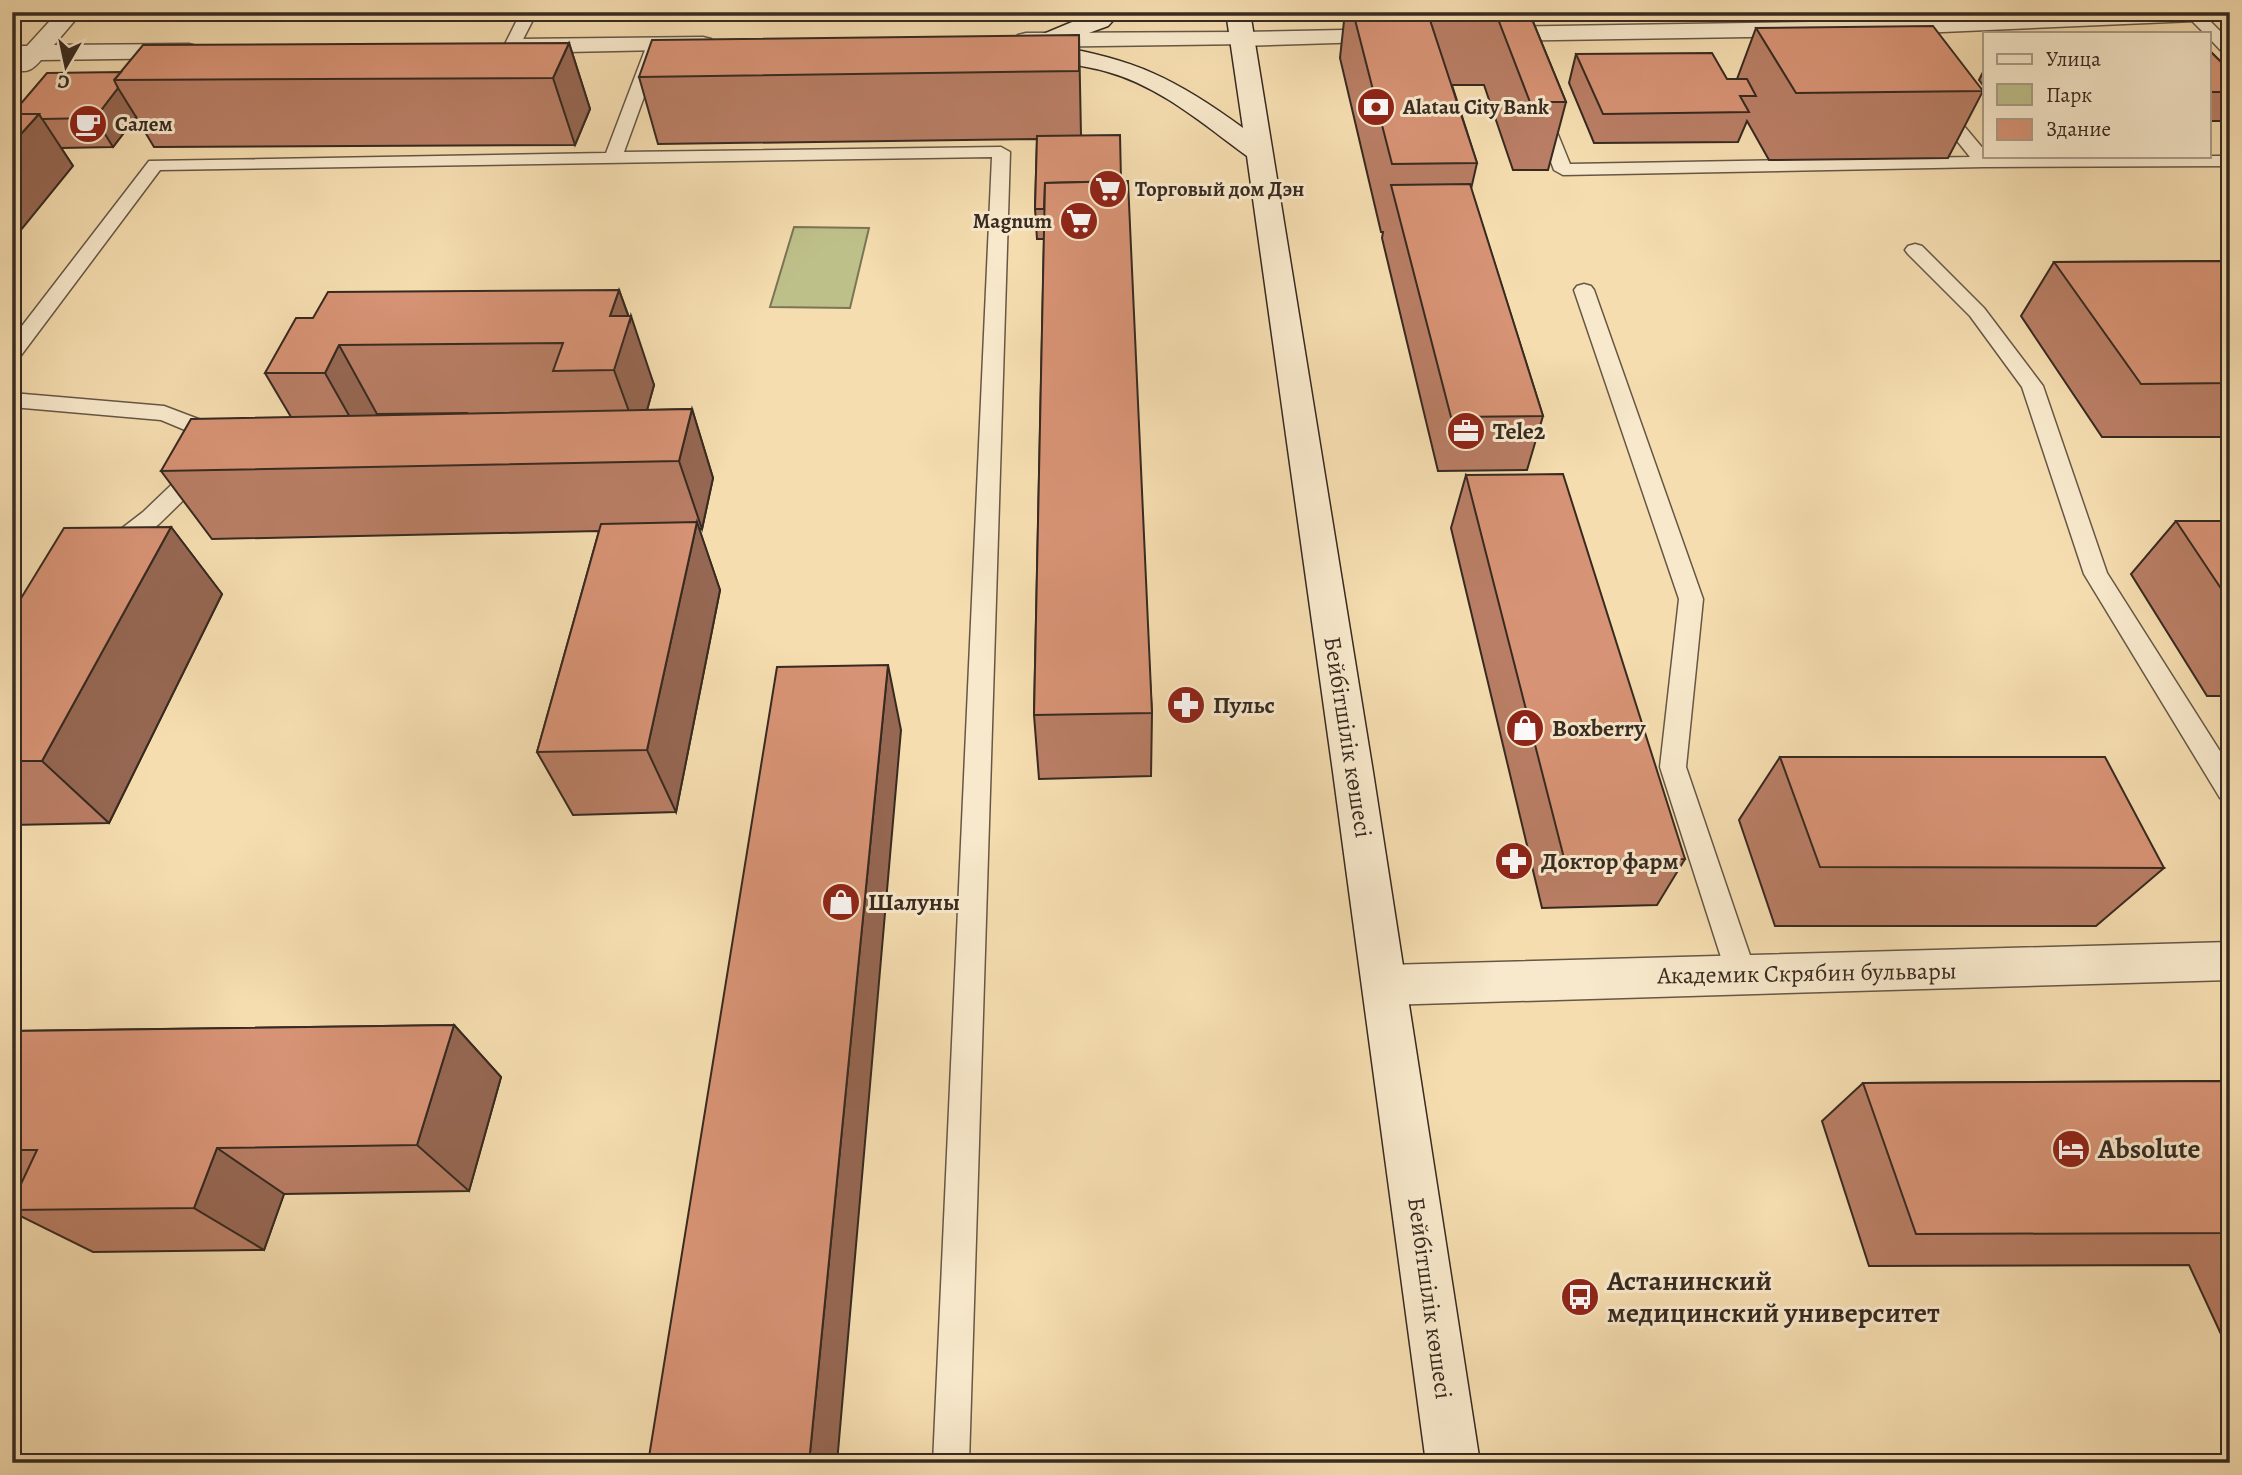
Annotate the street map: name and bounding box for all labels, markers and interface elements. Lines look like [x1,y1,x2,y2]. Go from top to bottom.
north arrow [32,32,102,102]
legend [1983,32,2210,158]
text: Улица [2046,45,2101,73]
text: С [56,68,71,96]
text: Парк [2046,81,2092,109]
bank icon: Alatau City Bank [1355,86,1397,128]
place label: Alatau City Bank [1402,93,1549,121]
cafe icon: Салем [67,103,109,145]
place label: Салем [115,110,173,138]
text: Здание [2046,115,2111,143]
supermarket icon: Торговый дом Дэн [1087,168,1129,210]
place label: Торговый дом Дэн [1135,175,1305,203]
supermarket icon: Magnum [1058,200,1100,242]
place label: Magnum [973,207,1052,235]
office icon: Tele2 [1445,410,1487,452]
place label: Tele2 [1493,415,1546,447]
street label: Бейбітшілік көшесі [1316,634,1380,840]
pharmacy icon: Пульс [1165,684,1207,726]
place label: Пульс [1213,689,1275,721]
shop icon: Boxberry [1504,707,1546,749]
place label: Boxberry [1552,712,1646,744]
pharmacy icon: Доктор фарм [1493,840,1535,882]
place label: Доктор фарм [1541,845,1679,877]
shop icon: Шалуны [820,881,862,923]
place label: Шалуны [868,886,960,918]
street label: Академик Скрябин бульвары [1656,954,1957,992]
hotel icon: Absolute [2050,1128,2092,1170]
place label: Absolute [2097,1130,2201,1168]
street label: Бейбітшілік көшесі [1400,1195,1460,1401]
place label: Астанинский медицинский университет [1606,1262,1940,1332]
bus stop icon: Астанинский медицинский университет [1559,1276,1601,1318]

